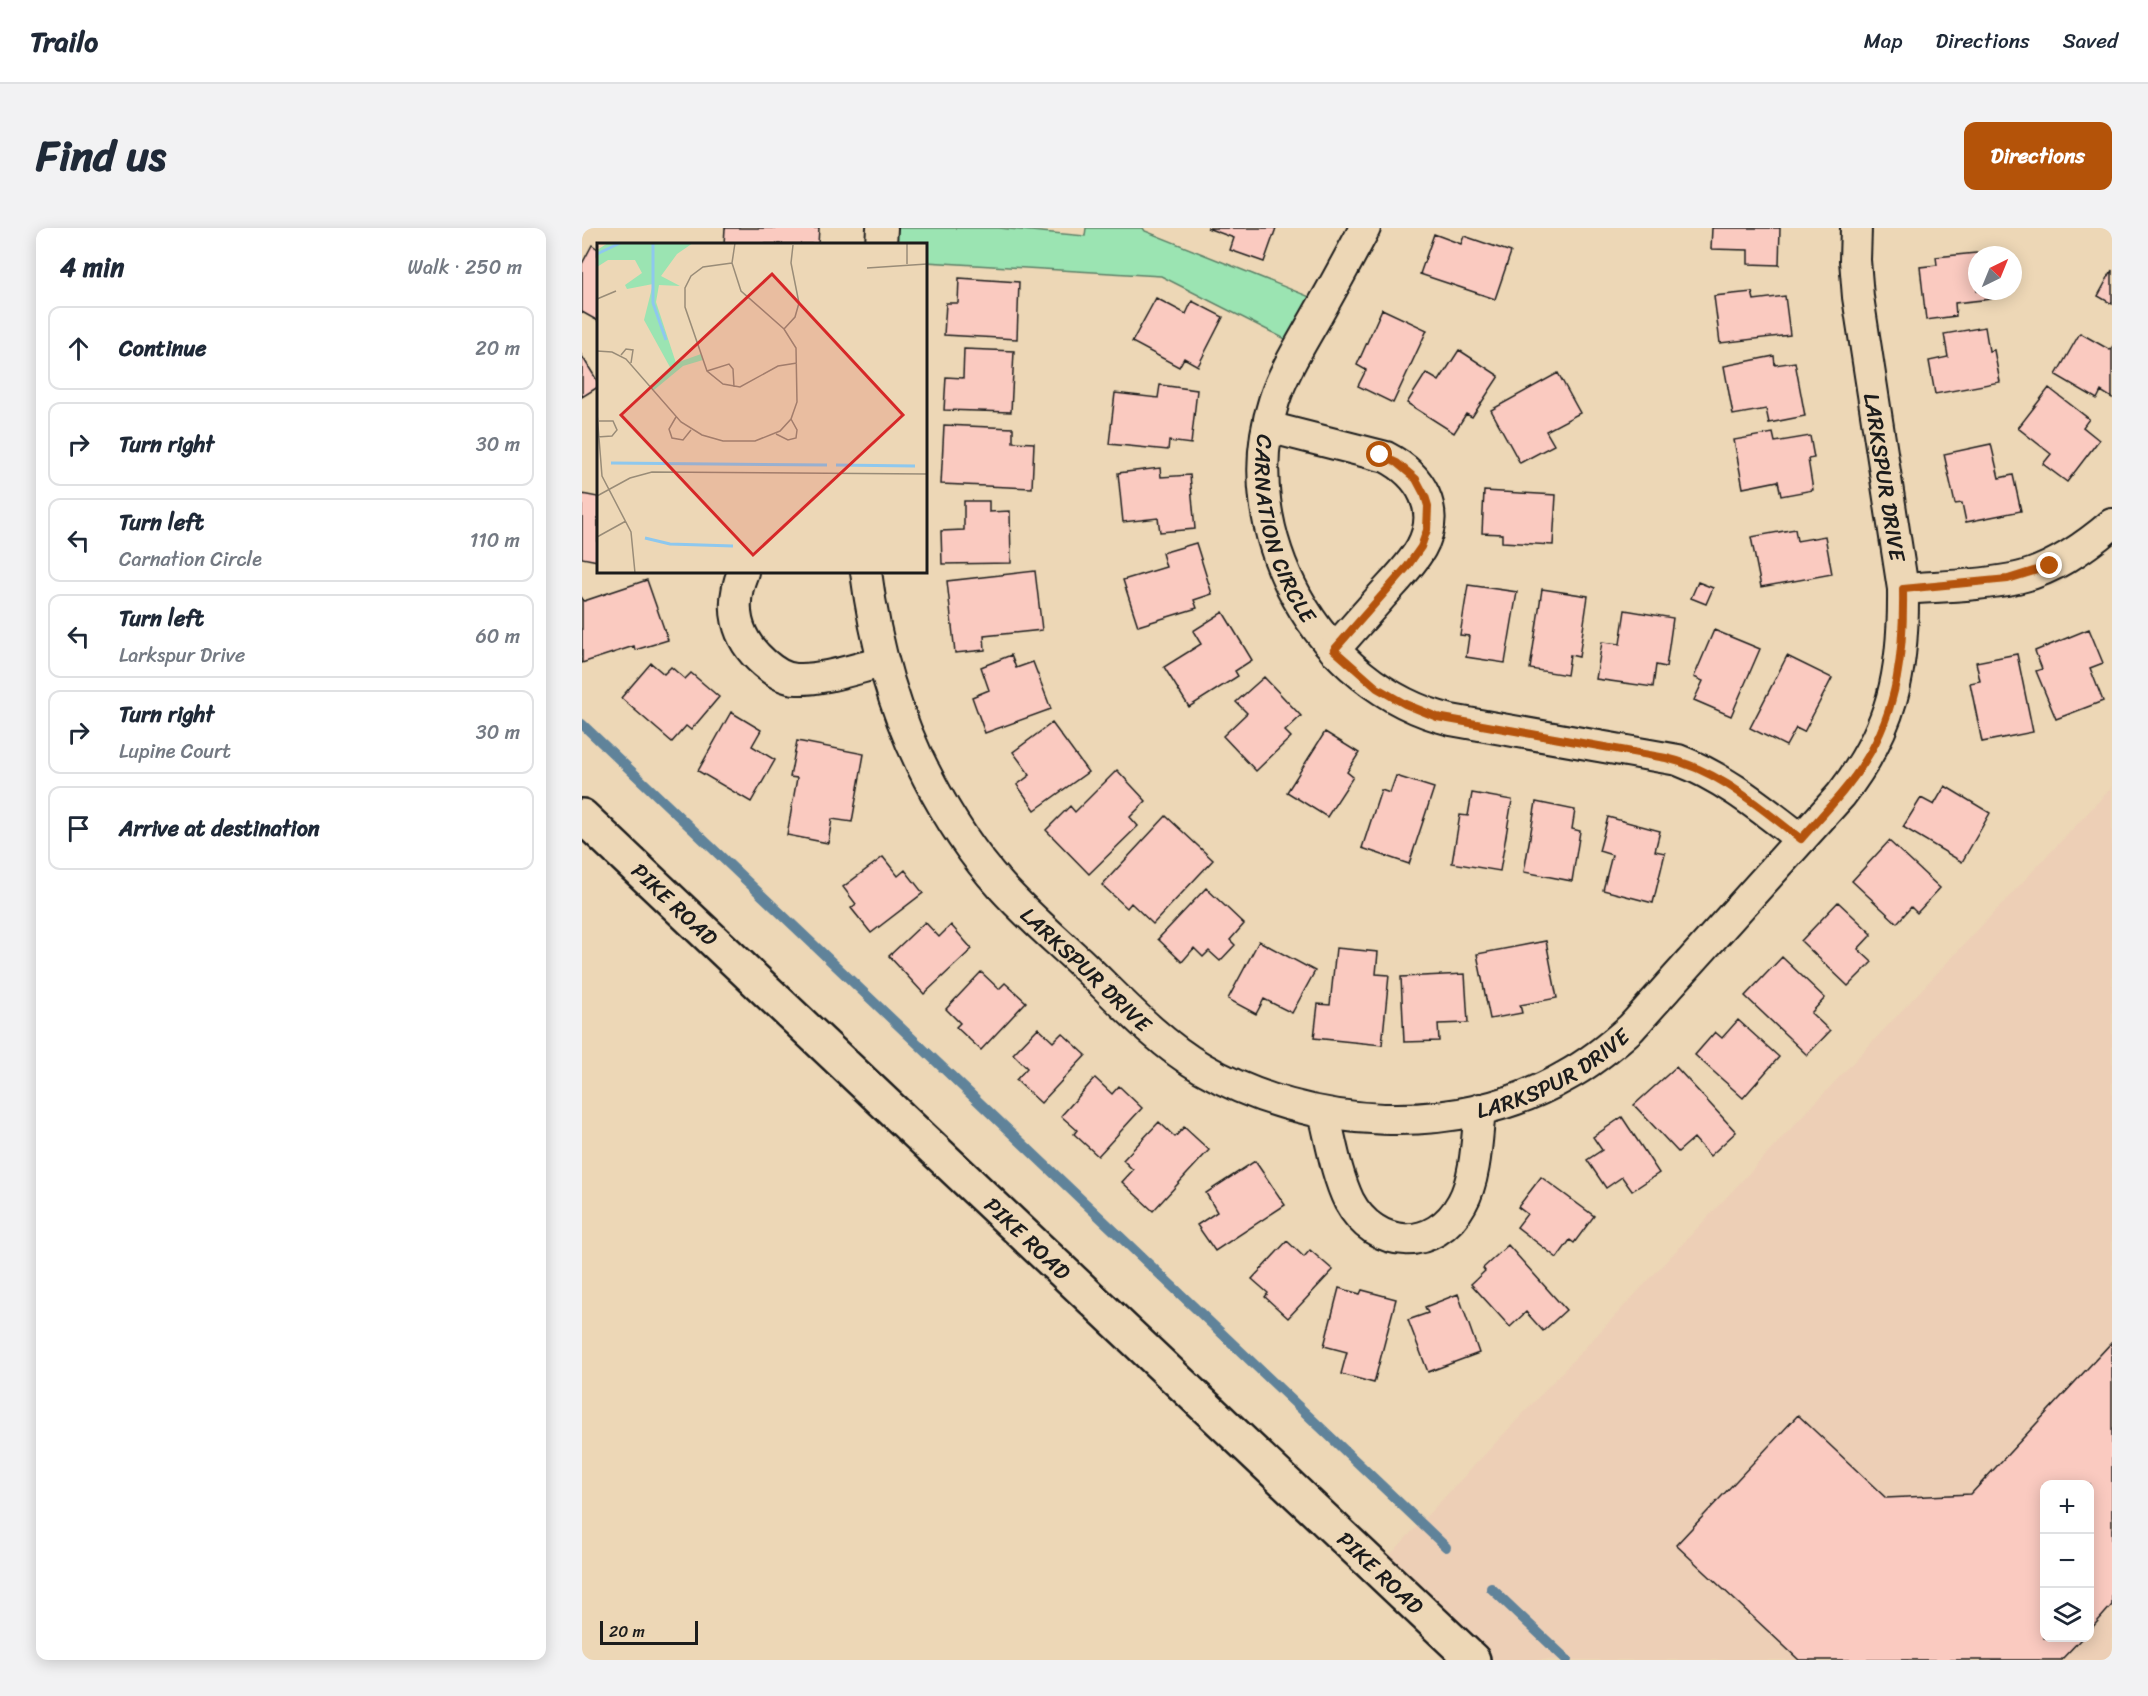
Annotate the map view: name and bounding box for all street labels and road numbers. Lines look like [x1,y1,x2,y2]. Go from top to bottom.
street label: LARKSPUR DRIVE [1852,390,1917,566]
street label: CARNATION CIRCLE [1243,432,1328,633]
street label: PIKE ROAD [622,853,728,956]
street label: LARKSPUR DRIVE [1011,897,1162,1043]
street label: LARKSPUR DRIVE [1473,1017,1640,1130]
street label: PIKE ROAD [975,1187,1081,1291]
street label: PIKE ROAD [1327,1521,1434,1625]

